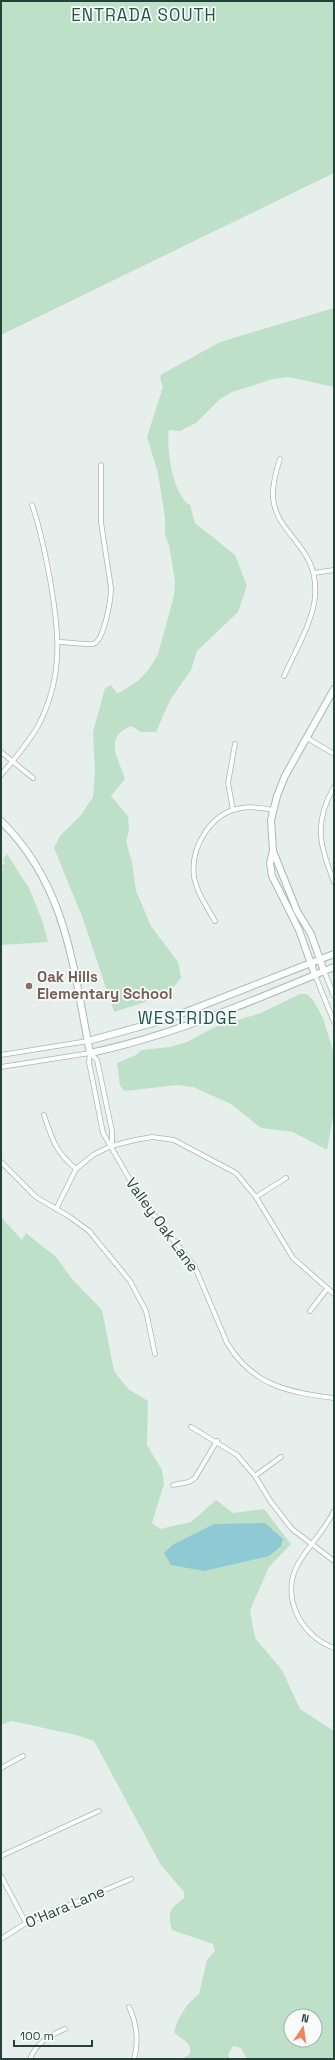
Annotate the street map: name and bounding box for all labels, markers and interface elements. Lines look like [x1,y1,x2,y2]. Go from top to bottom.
district label: ENTRADA SOUTH [71,4,217,26]
place label: Oak Hills Elementary School [37,967,172,1003]
marker: Oak Hills Elementary School [24,981,34,991]
district label: WESTRIDGE [138,1007,238,1029]
street label: Valley Oak Lane [122,1174,203,1276]
street label: O'Hara Lane [22,1881,108,1932]
north arrow [283,2008,323,2048]
text: N [300,2011,310,2026]
scale bar [14,2022,92,2048]
text: 100 m [20,2028,54,2044]

